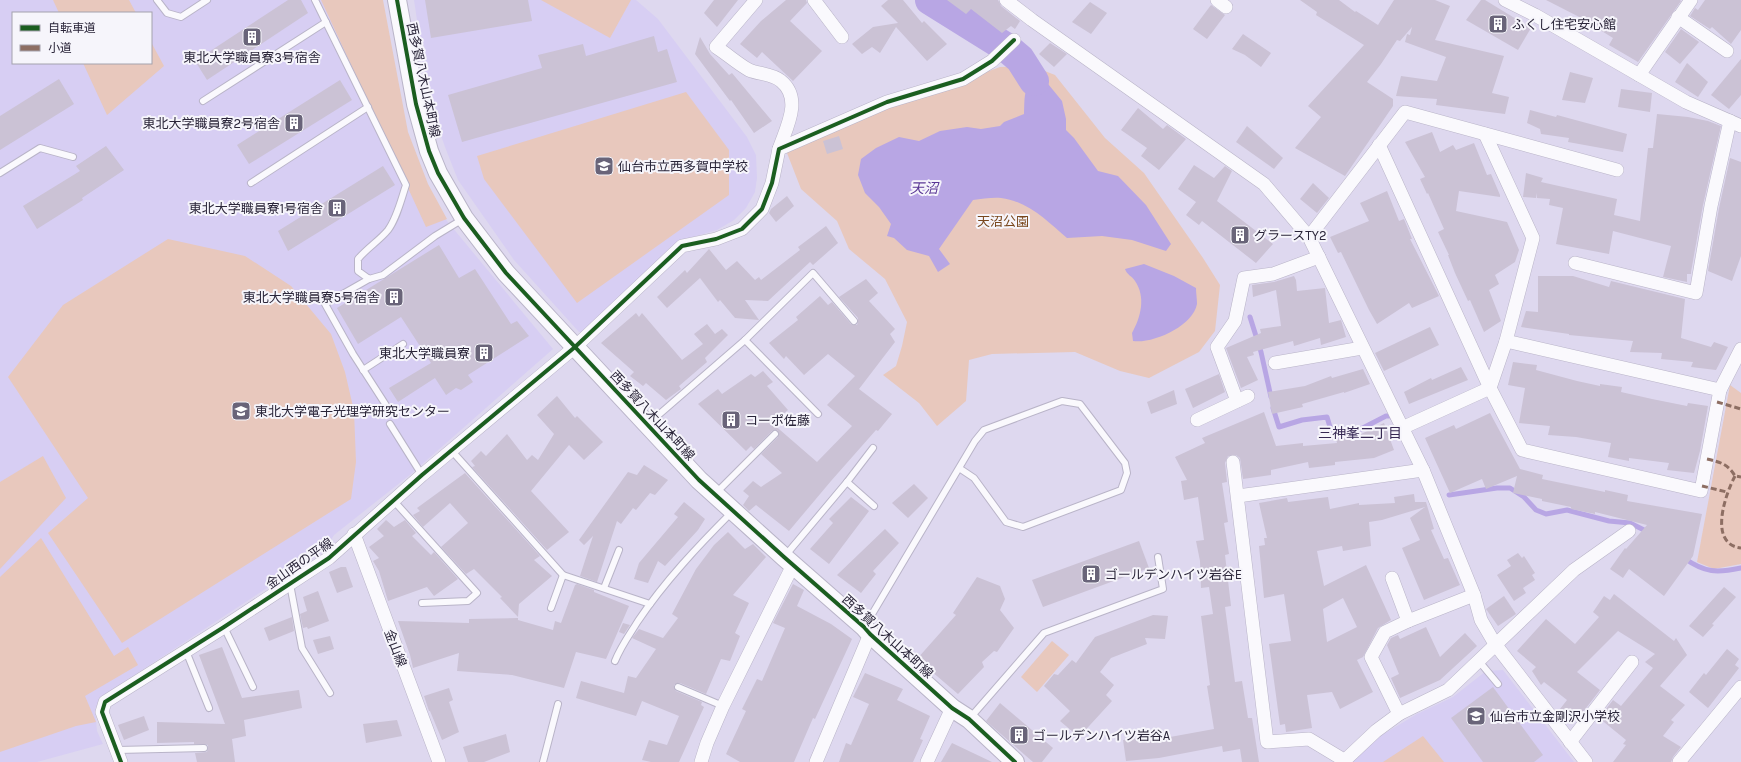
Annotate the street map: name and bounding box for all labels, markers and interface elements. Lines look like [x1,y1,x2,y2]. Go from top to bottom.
legend [12,12,152,64]
building icon: ふくし住宅安心館 [1487,13,1509,35]
place label: ふくし住宅安心館 [1512,17,1616,32]
text: 自転車道 [48,21,96,35]
street label: 西多賀八木山本町線 [404,21,443,139]
building icon: 東北大学職員寮3号宿舎 [241,26,263,48]
text: 小道 [48,41,72,55]
place label: 東北大学職員寮3号宿舎 [183,50,321,65]
building icon: 東北大学職員寮2号宿舎 [283,112,305,134]
place label: 東北大学職員寮2号宿舎 [142,116,280,131]
school or university icon: 仙台市立西多賀中学校 [593,155,615,177]
place label: 仙台市立西多賀中学校 [618,159,748,174]
water label: 天沼 [910,180,940,197]
building icon: 東北大学職員寮1号宿舎 [326,197,348,219]
place label: 東北大学職員寮1号宿舎 [189,201,323,216]
park label: 天沼公園 [977,214,1029,229]
building icon: グラースTY2 [1229,224,1251,246]
place label: グラースTY2 [1254,228,1327,243]
building icon: 東北大学職員寮5号宿舎 [383,286,405,308]
place label: 東北大学職員寮5号宿舎 [243,290,380,305]
building icon: 東北大学職員寮 [473,342,495,364]
place label: 東北大学職員寮 [379,346,470,361]
street label: 西多賀八木山本町線 [607,367,698,463]
school or university icon: 東北大学電子光理学研究センター [230,400,252,422]
place label: 東北大学電子光理学研究センター [255,404,450,419]
building icon: コーポ佐藤 [720,409,742,431]
place label: コーポ佐藤 [745,413,810,428]
district label: 三神峯二丁目 [1318,425,1402,442]
street label: 金山西の平線 [263,535,336,592]
building icon: ゴールデンハイツ岩谷E [1080,563,1102,585]
place label: ゴールデンハイツ岩谷E [1105,567,1242,582]
street label: 西多賀八木山本町線 [839,592,936,681]
street label: 金山線 [382,627,410,669]
school or university icon: 仙台市立金剛沢小学校 [1465,705,1487,727]
place label: 仙台市立金剛沢小学校 [1490,709,1620,724]
building icon: ゴールデンハイツ岩谷A [1008,724,1030,746]
place label: ゴールデンハイツ岩谷A [1033,728,1171,743]

